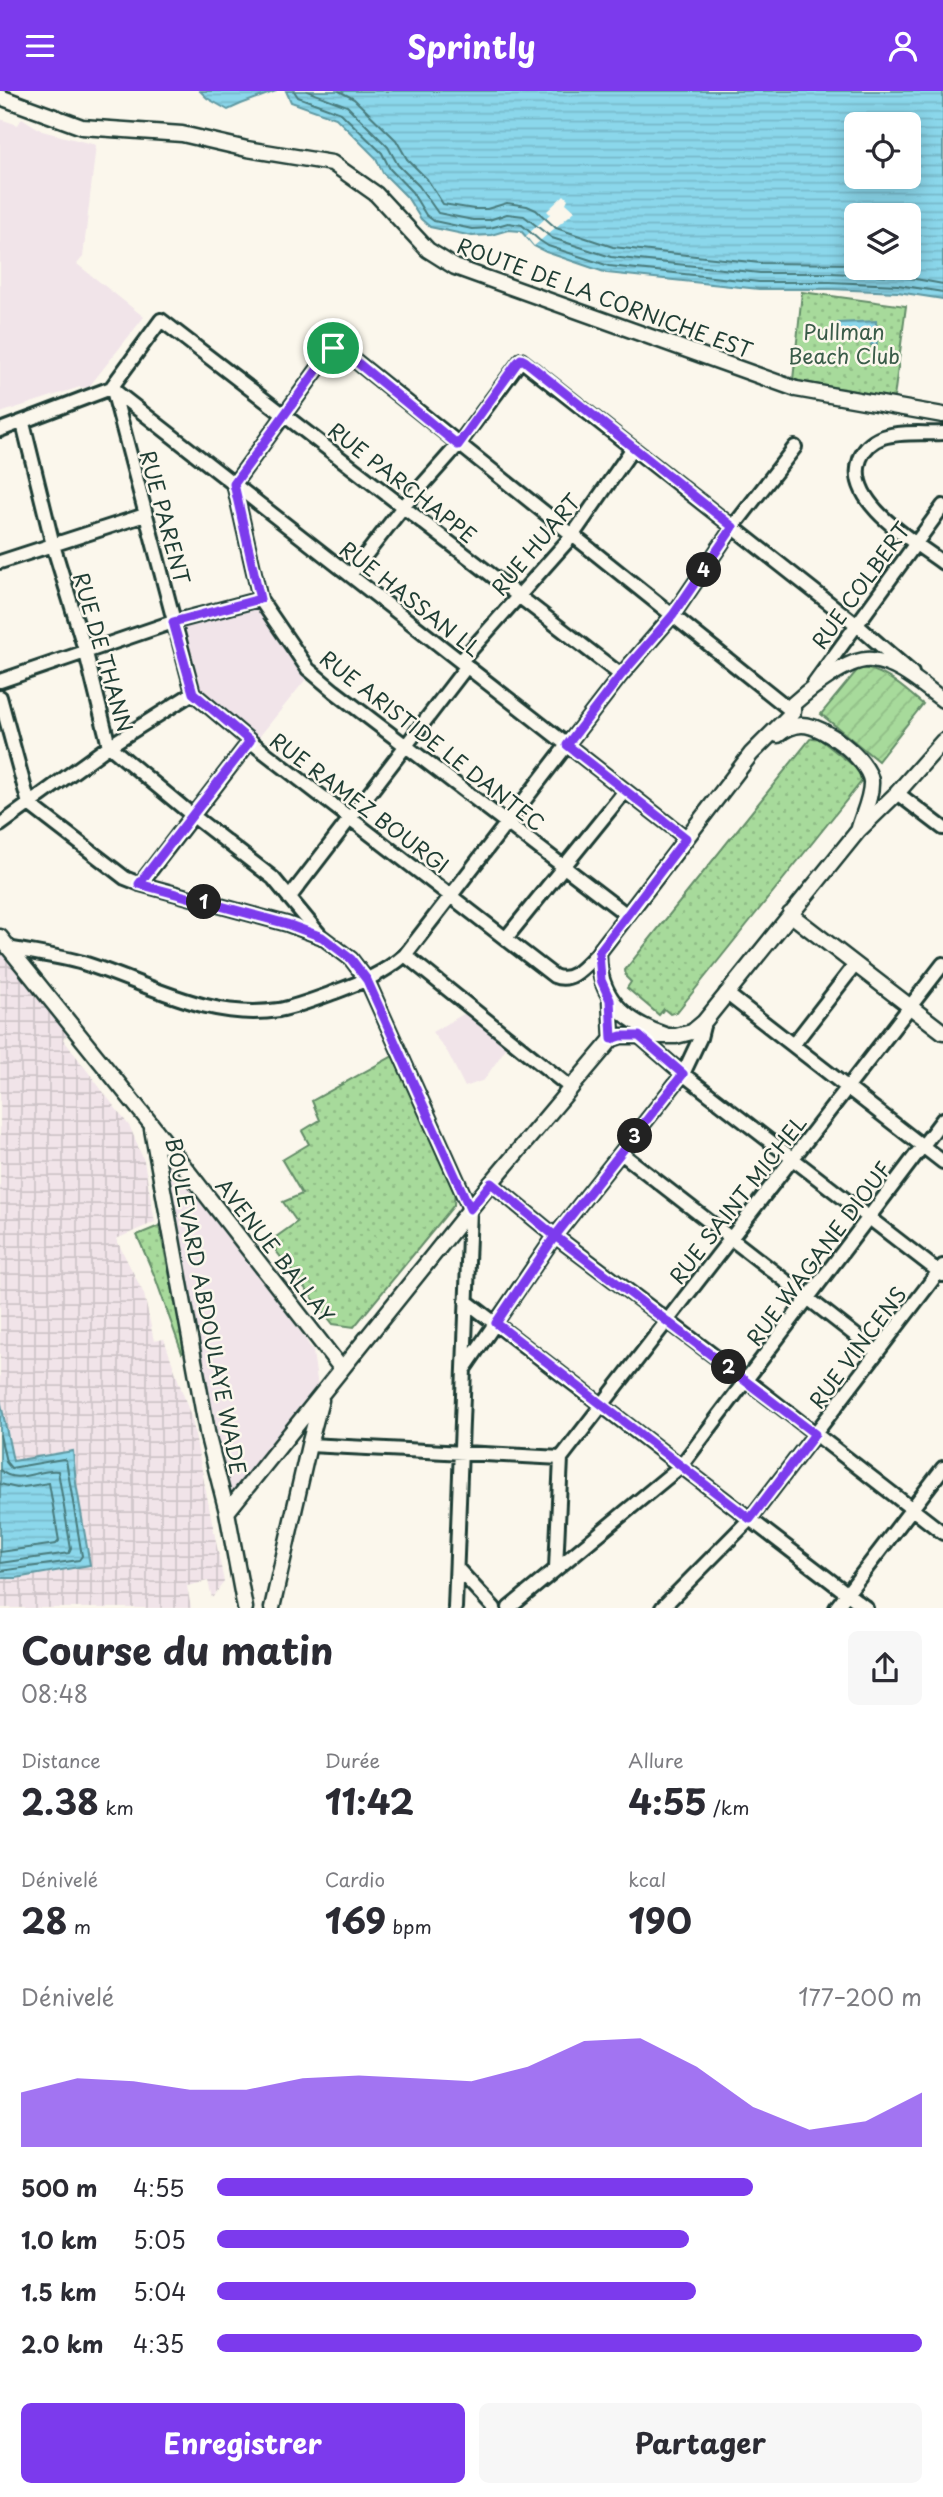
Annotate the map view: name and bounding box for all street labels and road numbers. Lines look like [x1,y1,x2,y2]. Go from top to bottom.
street label: ROUTE DE LA CORNICHE EST [453,229,758,366]
street label: RUE PARCHAPPE [322,414,484,550]
street label: RUE PARENT [133,447,199,588]
street label: RUE HUART [483,486,588,602]
street label: RUE COLBERT [803,514,917,655]
street label: RUE HASSAN LL [333,532,489,664]
street label: RUE DE THANN [66,568,142,736]
street label: RUE ARISTIDE LE DANTEC [314,642,552,838]
street label: RUE RAMEZ BOURGI [264,724,456,880]
street label: RUE SAINT MICHEL [661,1108,813,1290]
street label: BOULEVARD ABDOULAYE WADE [159,1135,255,1477]
street label: RUE WAGANE DIOUF [738,1154,898,1352]
street label: AVENUE BALLAY [209,1171,343,1330]
street label: RUE VINCENS [800,1279,914,1415]

